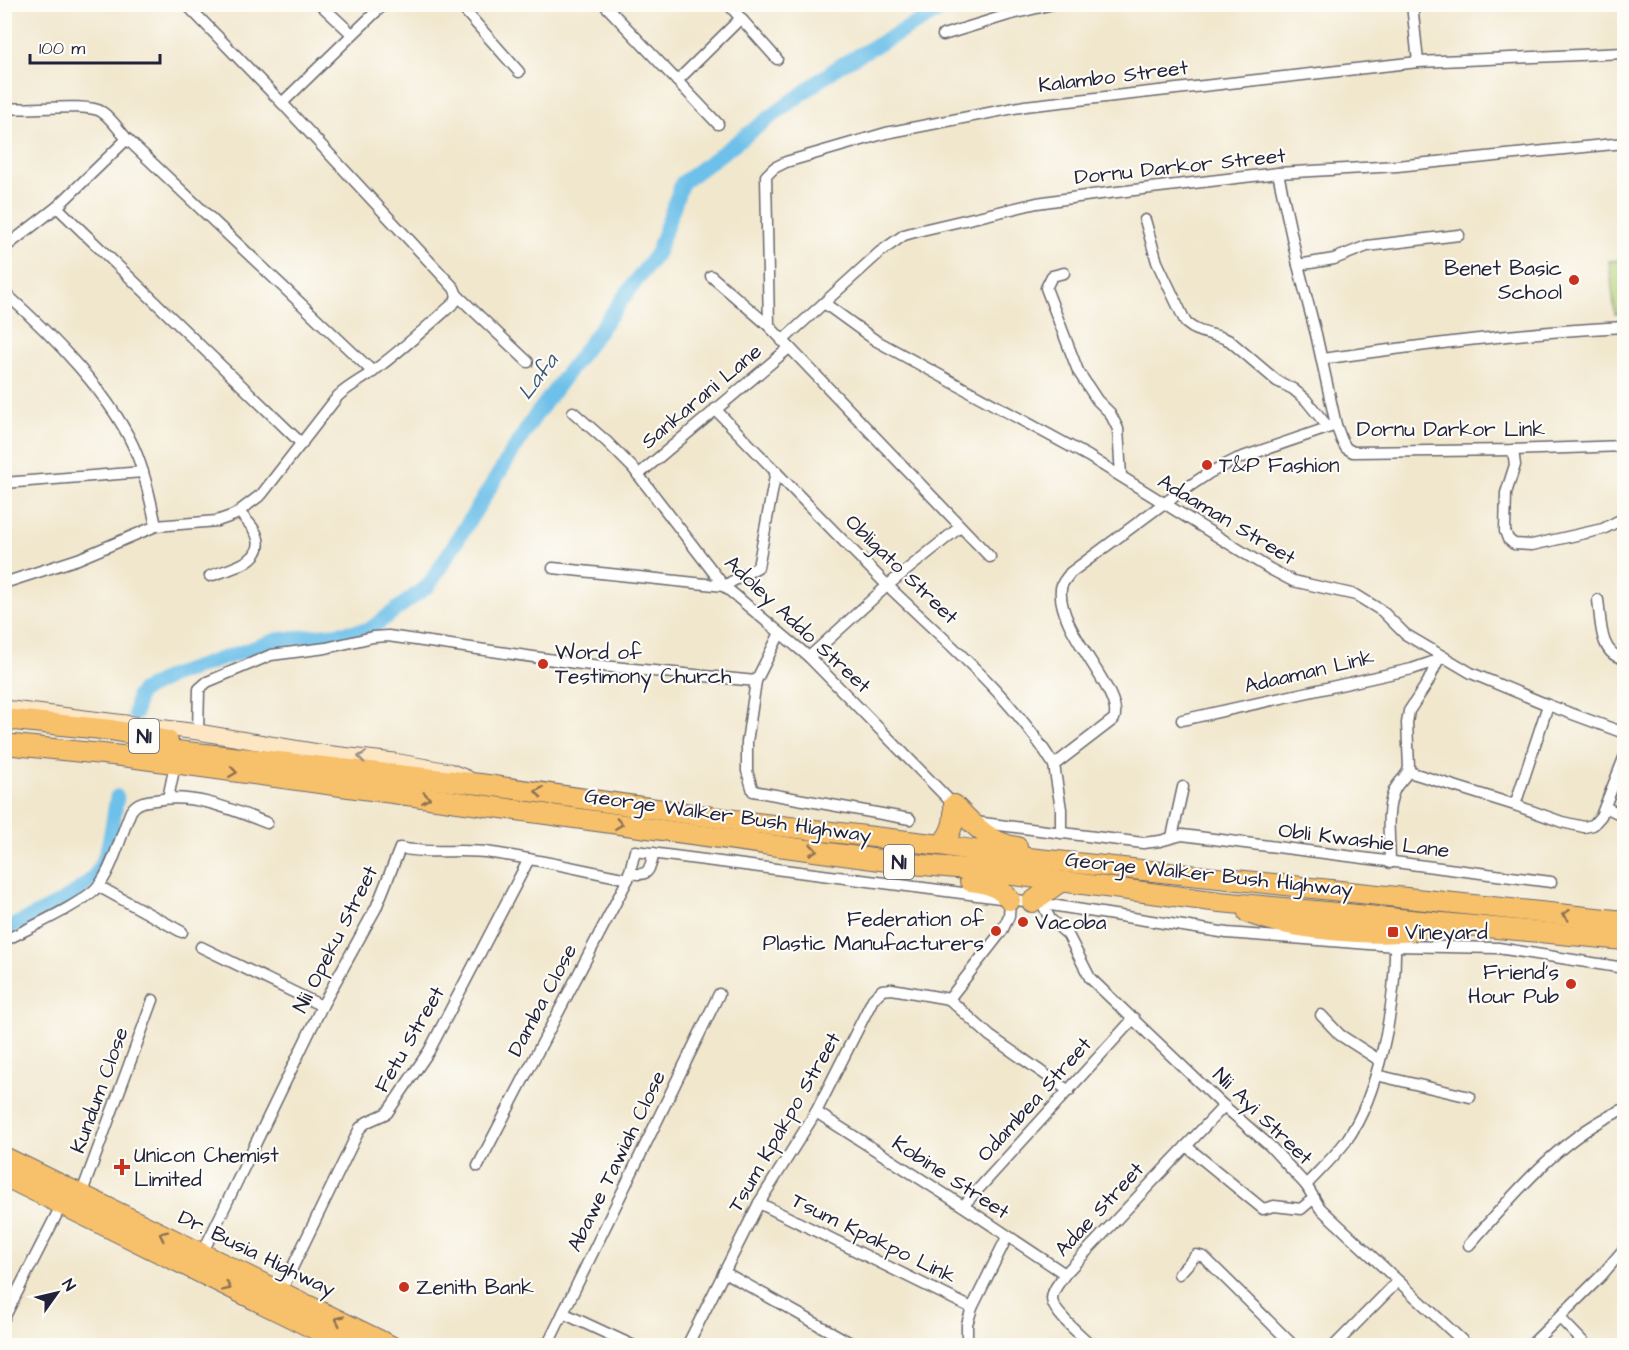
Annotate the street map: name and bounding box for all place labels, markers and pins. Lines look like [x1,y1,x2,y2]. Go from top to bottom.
place label: Benet Basic School [1444,254,1562,307]
marker: Benet Basic School [1567,273,1581,287]
place label: T&P Fashion [1219,451,1340,480]
marker: T&P Fashion [1200,458,1214,472]
place label: Word of Testimony Church [555,638,732,693]
marker: Word of Testimony Church [536,657,550,671]
place label: Federation of Plastic Manufacturers [763,905,985,958]
place label: Vacoba [1035,908,1107,937]
marker: Vacoba [1016,915,1030,929]
place label: Vineyard [1405,918,1488,949]
marker: Federation of Plastic Manufacturers [989,924,1003,938]
marker: Vineyard [1386,925,1400,939]
place label: Friend's Hour Pub [1468,958,1559,1011]
marker: Friend's Hour Pub [1564,977,1578,991]
place label: Unicon Chemist Limited [134,1141,279,1194]
marker: Unicon Chemist Limited [115,1160,129,1174]
place label: Zenith Bank [416,1273,534,1302]
marker: Zenith Bank [397,1280,411,1294]

